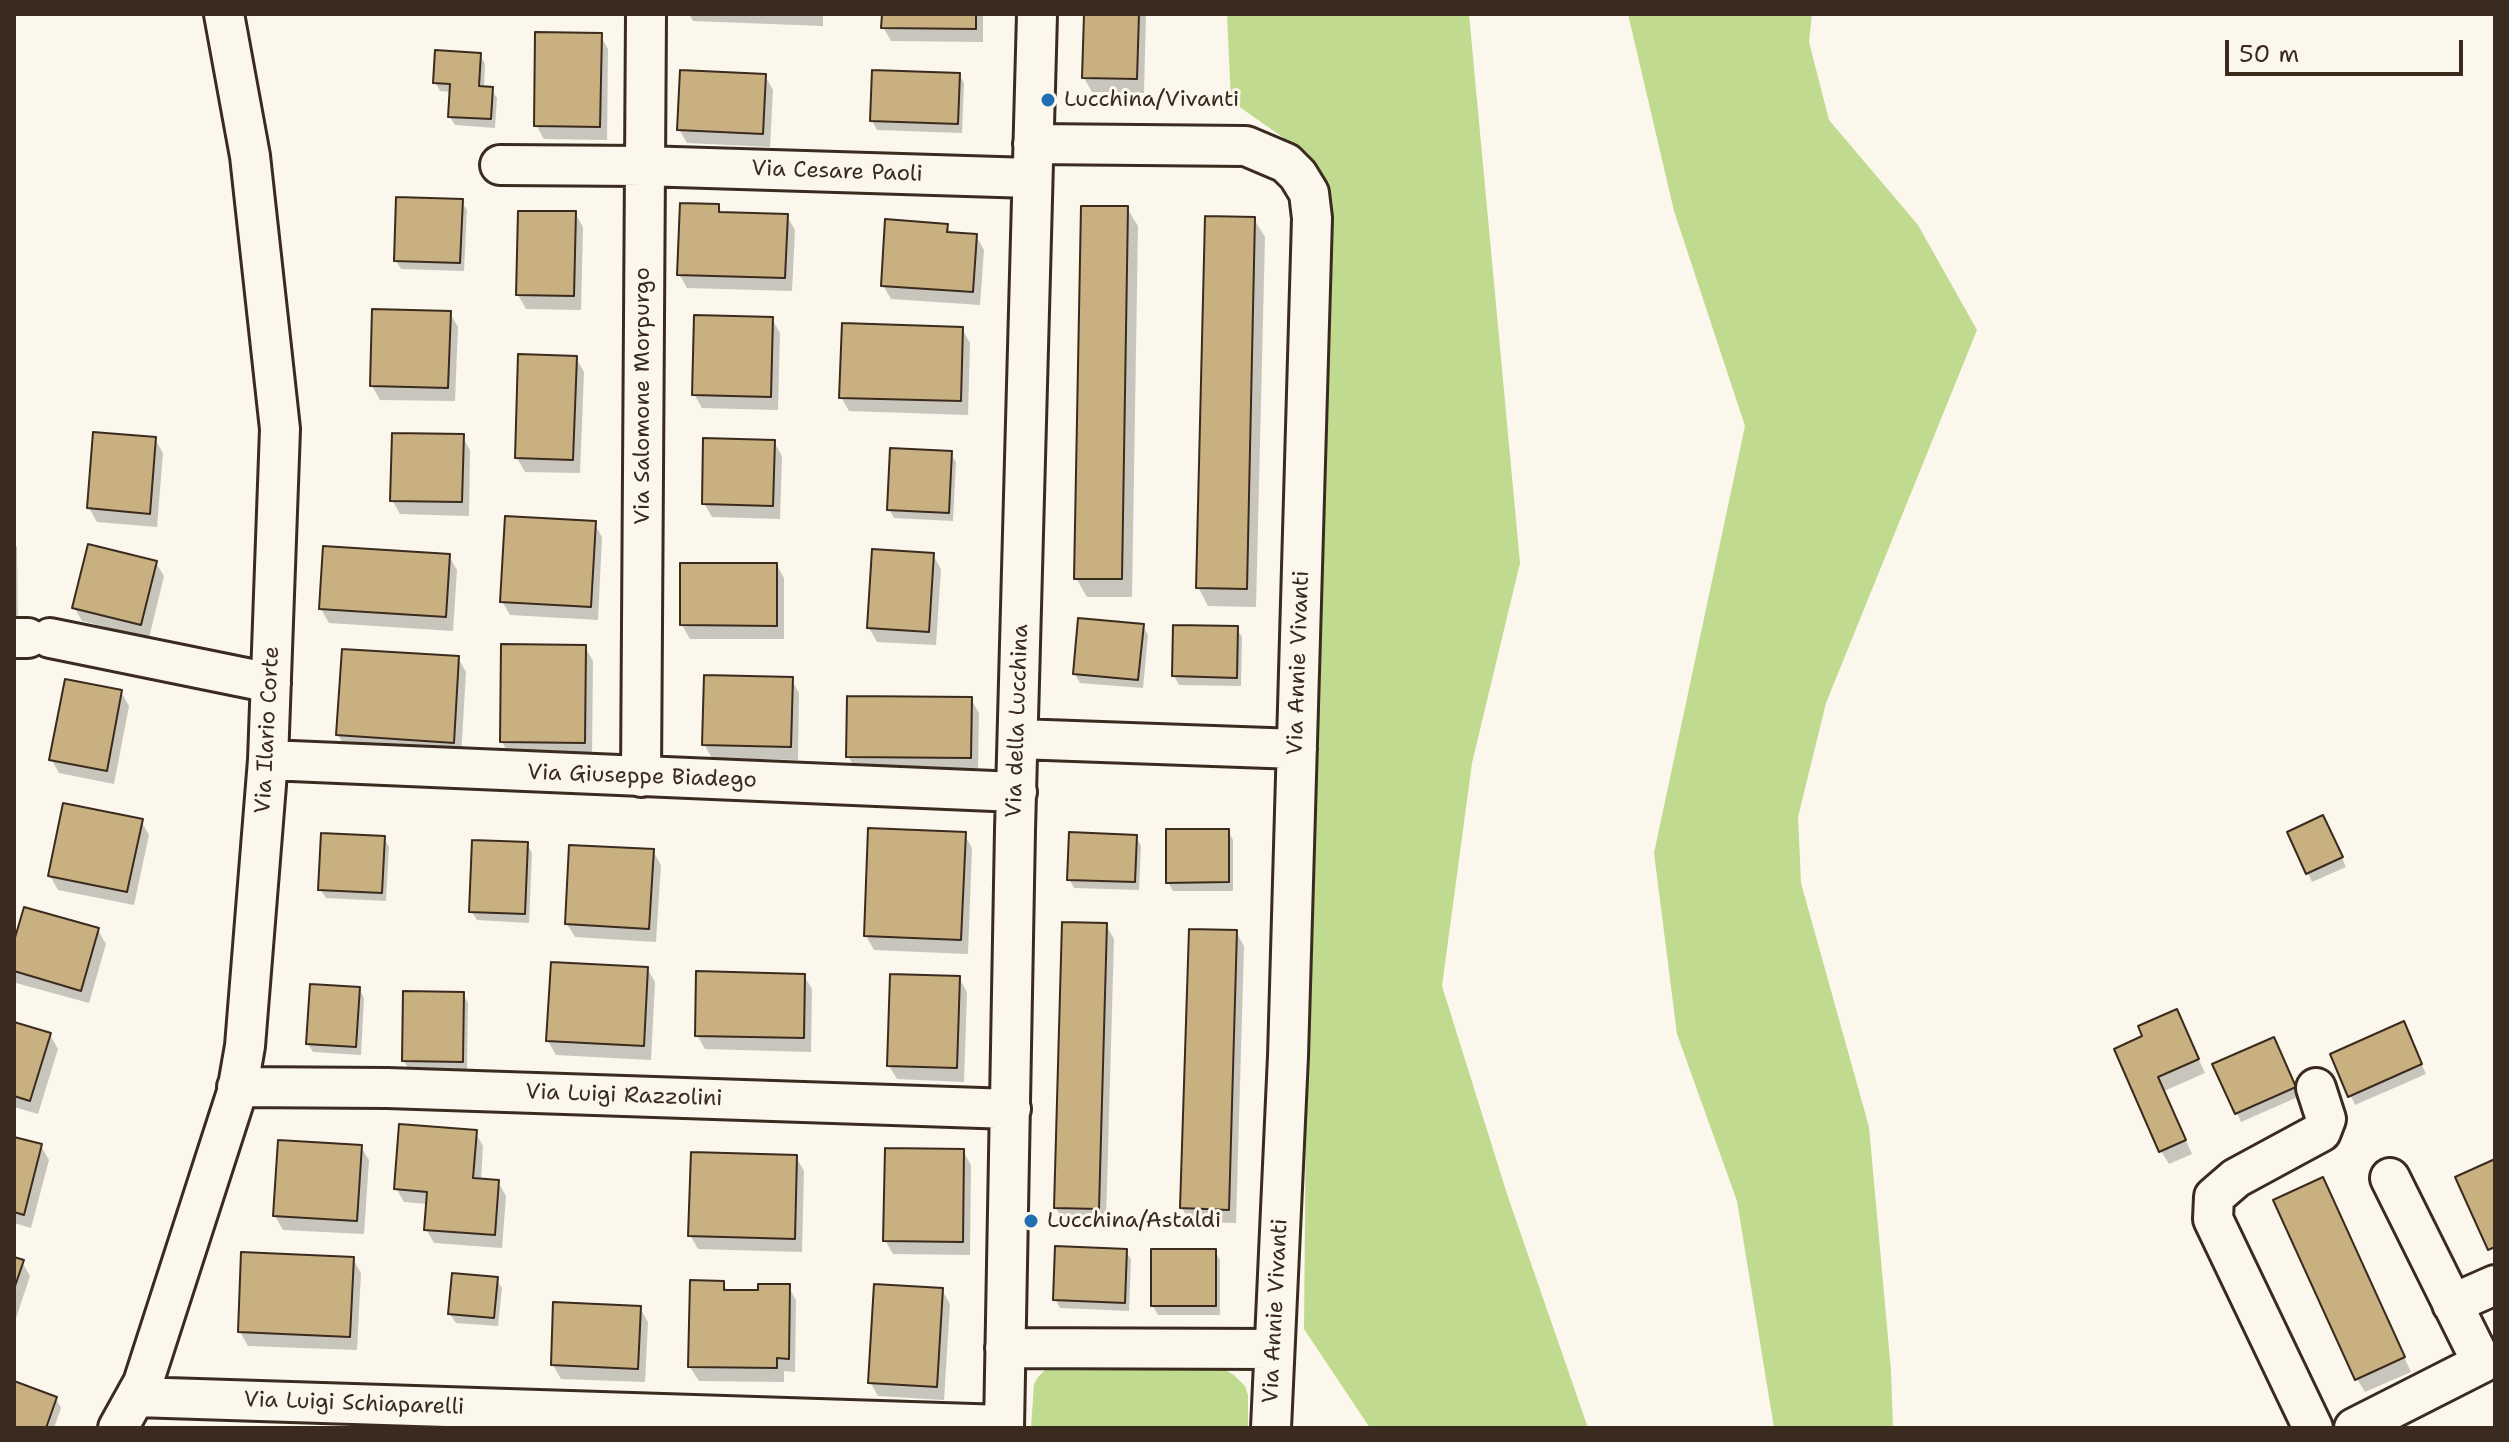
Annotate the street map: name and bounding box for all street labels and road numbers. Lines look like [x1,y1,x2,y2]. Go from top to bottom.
street label: Via Cesare Paoli [751,156,923,188]
street label: Via Salomone Morpurgo [630,267,656,525]
street label: Via Annie Vivanti [1283,570,1315,756]
street label: Via della Lucchina [1001,624,1035,818]
street label: Via Ilario Corte [250,646,286,814]
street label: Via Giuseppe Biadego [527,760,757,794]
street label: Via Luigi Razzolini [525,1079,723,1113]
street label: Via Annie Vivanti [1258,1218,1294,1404]
street label: Via Luigi Schiaparelli [243,1387,465,1421]

